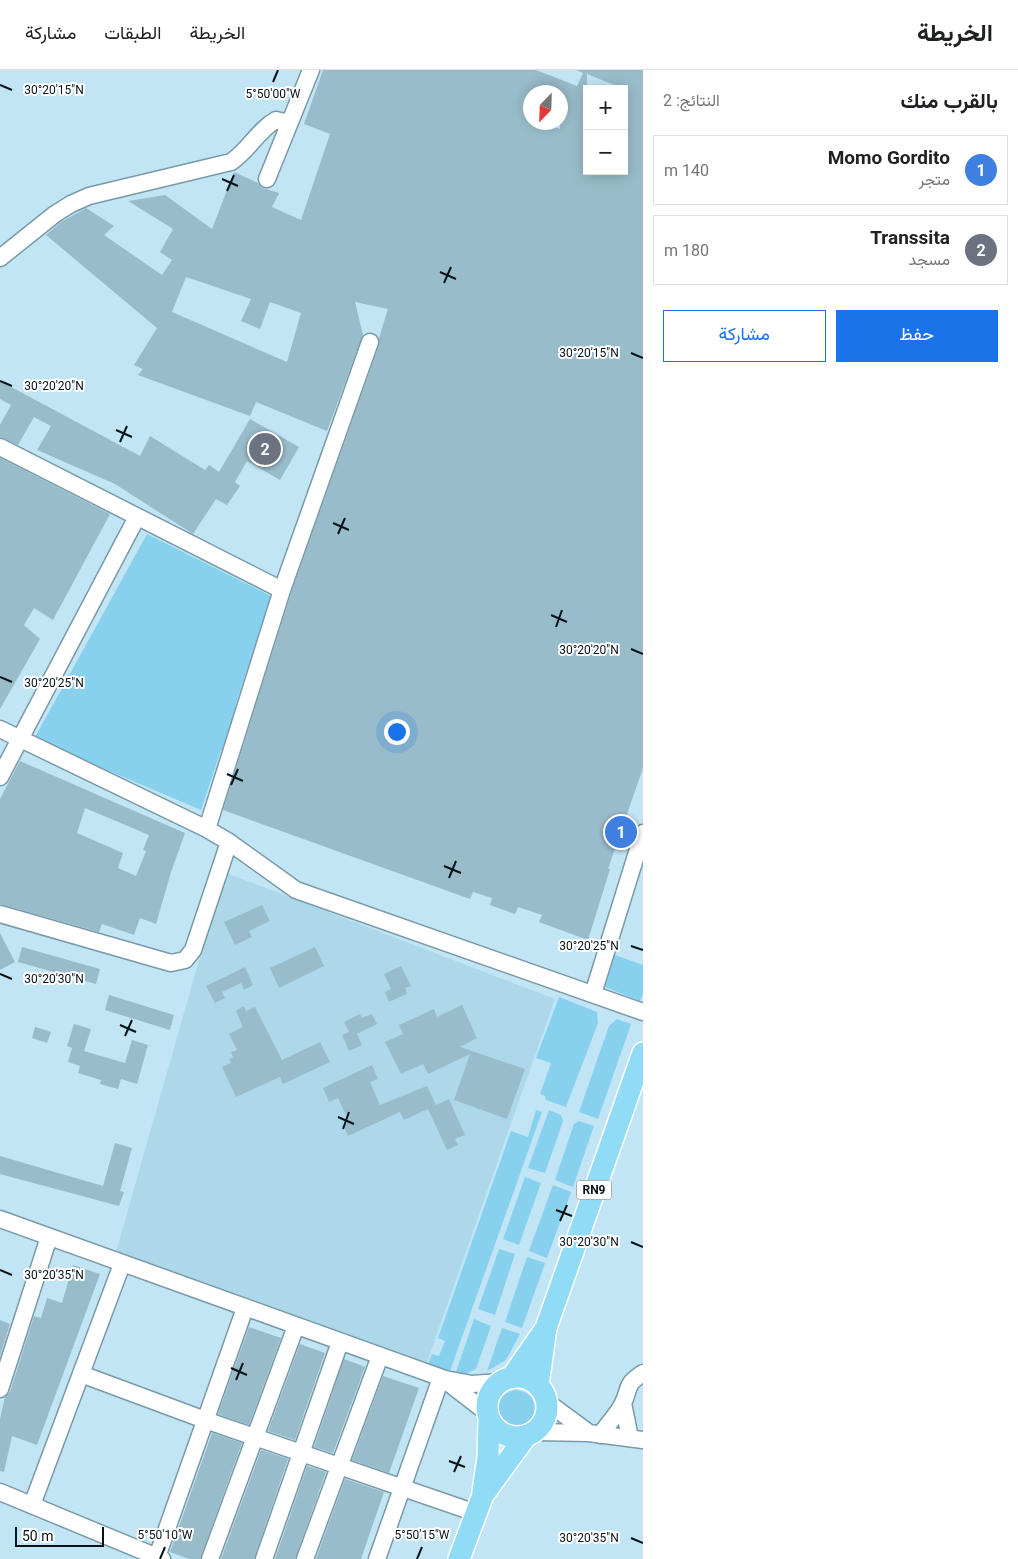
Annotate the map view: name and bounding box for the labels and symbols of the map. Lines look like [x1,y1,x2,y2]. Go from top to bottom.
text: 30°20'15"N [24,83,84,97]
north arrow [523,85,568,130]
text: 5°50'00"W [246,87,301,101]
text: 30°20'15"N [559,346,619,360]
text: 30°20'20"N [24,379,84,393]
pin: 2 [249,430,281,468]
text: 30°20'20"N [559,643,619,657]
text: 30°20'25"N [24,676,84,690]
your location [384,719,410,745]
pin: 1 [605,813,637,851]
text: 30°20'25"N [559,939,619,953]
text: 30°20'30"N [24,972,84,986]
road number: RN9 [576,1180,612,1200]
text: 30°20'30"N [559,1235,619,1249]
text: 30°20'35"N [24,1268,84,1282]
scale bar [15,1524,104,1547]
text: 5°50'10"W [138,1528,193,1542]
text: 5°50'15"W [395,1528,450,1542]
text: 30°20'35"N [559,1531,619,1545]

